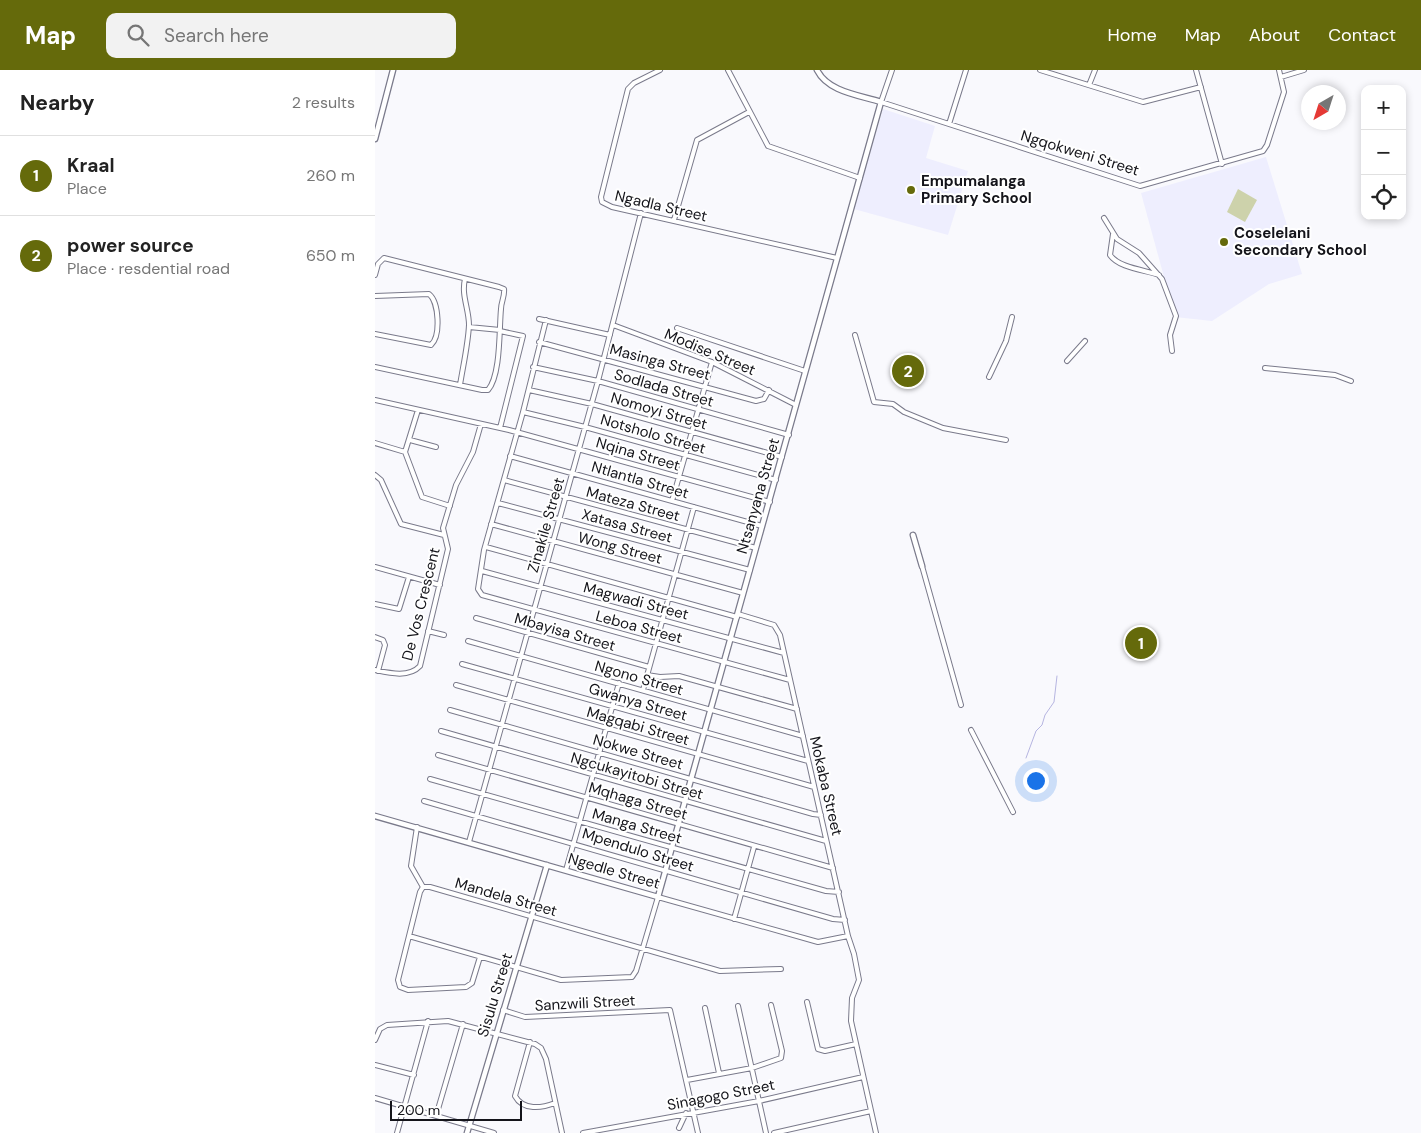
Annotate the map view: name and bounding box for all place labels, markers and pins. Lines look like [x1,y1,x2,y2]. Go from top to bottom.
place label: Empumalanga Primary School [921,171,1032,208]
marker: Empumalanga Primary School [905,184,917,196]
place label: Coselelani Secondary School [1234,223,1367,260]
marker: Coselelani Secondary School [1218,236,1230,248]
pin: 2 [892,352,924,390]
pin: 1 [1125,624,1157,662]

